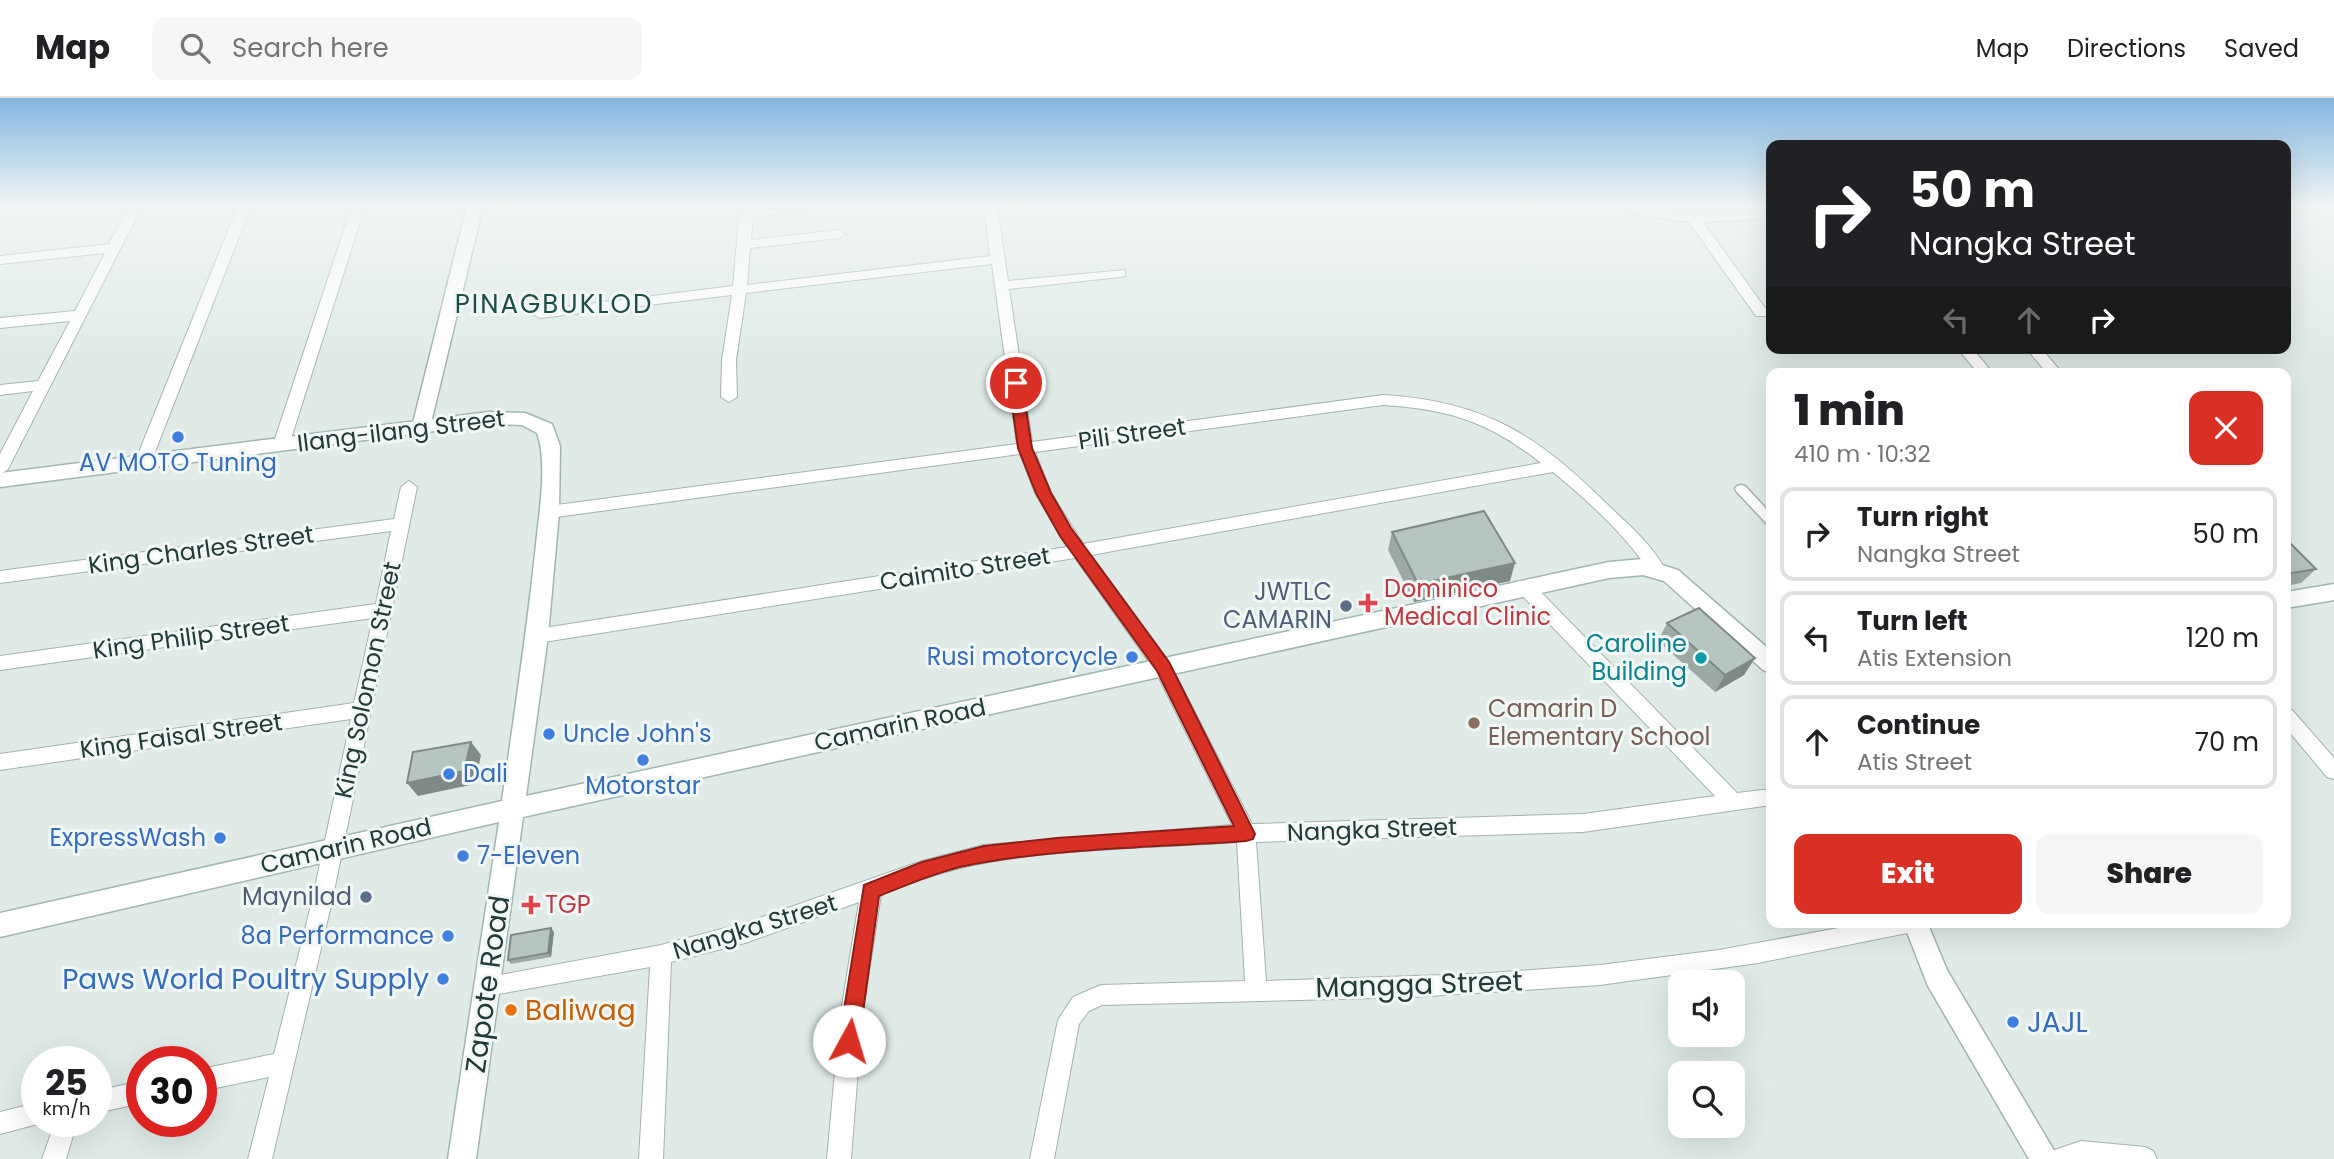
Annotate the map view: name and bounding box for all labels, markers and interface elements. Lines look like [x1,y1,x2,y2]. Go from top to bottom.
search box [152,17,642,80]
text: Map [35,24,110,71]
icon: search [176,29,214,67]
text: Search here [232,30,389,66]
text: Map [1976,32,2029,65]
text: Directions [2067,32,2186,65]
text: Saved [2224,32,2299,65]
text: 50 m [1909,156,2035,224]
icon: right [1794,168,1885,259]
text: Nangka Street [1909,221,2136,266]
district label: PINAGBUKLOD [455,286,653,322]
icon: left [1937,301,1975,339]
icon: ahead [2010,301,2048,339]
icon: right [2083,301,2121,339]
pin [986,353,1046,413]
icon: arrive [997,364,1035,402]
text: 1 min [1794,381,1905,440]
button: close [2189,391,2263,465]
street label: Ilang-ilang Street [295,401,507,460]
street label: Pili Street [1076,410,1188,457]
marker: AV MOTO Tuning [170,429,186,445]
text: 410 m · 10:32 [1794,438,1931,470]
place label: AV MOTO Tuning [79,446,277,479]
text: Turn right [1857,499,1989,535]
icon: right [1798,515,1836,553]
text: 50 m [2193,516,2259,552]
street label: King Charles Street [86,517,316,582]
text: Nangka Street [1857,538,2020,570]
street label: Caimito Street [877,539,1052,598]
street label: King Solomon Street [326,559,409,801]
place label: Dominico Medical Clinic [1384,572,1551,633]
place label: JWTLC CAMARIN [1223,575,1332,636]
marker: Dominico Medical Clinic [1358,593,1378,613]
marker: JWTLC CAMARIN [1338,598,1354,614]
text: Turn left [1857,603,1968,639]
street label: King Philip Street [91,606,291,667]
icon: left [1798,619,1836,657]
text: 120 m [2186,620,2259,656]
place label: Caroline Building [1586,627,1687,688]
place label: Rusi motorcycle [927,640,1118,673]
text: Atis Extension [1857,642,2012,674]
marker: Rusi motorcycle [1124,649,1140,665]
marker: Caroline Building [1693,650,1709,666]
street label: Camarin Road [811,690,989,759]
place label: Camarin D Elementary School [1488,692,1711,753]
street label: King Faisal Street [78,705,284,766]
text: Continue [1857,707,1980,743]
marker: Camarin D Elementary School [1466,715,1482,731]
place label: Uncle John's [563,717,711,750]
icon: ahead [1798,723,1836,761]
text: 70 m [2195,724,2259,760]
marker: Uncle John's [541,726,557,742]
text: Atis Street [1857,746,1972,778]
marker: Motorstar [635,752,651,768]
place label: Dali [463,757,508,790]
marker: Dali [441,766,457,782]
place label: Motorstar [585,769,701,802]
street label: Camarin Road [257,810,435,881]
street label: Nangka Street [1286,810,1457,849]
place label: ExpressWash [50,821,206,854]
marker: ExpressWash [212,830,228,846]
button: Exit [1794,834,2022,914]
button: Share [2036,834,2263,914]
place label: 7-Eleven [477,839,580,872]
marker: 7-Eleven [455,848,471,864]
place label: Maynilad [242,880,352,913]
street label: Nangka Street [669,886,841,967]
place label: TGP [545,888,591,921]
marker: Maynilad [358,889,374,905]
street label: Zapote Road [456,893,519,1075]
marker: TGP [523,897,539,913]
place label: 8a Performance [241,919,434,952]
marker: 8a Performance [440,928,456,944]
place label: Paws World Poultry Supply [62,960,429,999]
street label: Mangga Street [1315,961,1523,1008]
map controls [1668,970,1745,1138]
button: sound [1668,970,1745,1047]
marker: Paws World Poultry Supply [435,971,451,987]
place label: Baliwag [525,991,636,1030]
marker: Baliwag [503,1002,519,1018]
place label: JAJL [2027,1003,2088,1042]
position arrow [812,1004,886,1078]
marker: JAJL [2005,1014,2021,1030]
speed limit sign: 30 [126,1046,217,1137]
text: 25 [45,1058,88,1107]
button: search [1668,1061,1745,1138]
text: km/h [43,1096,90,1121]

